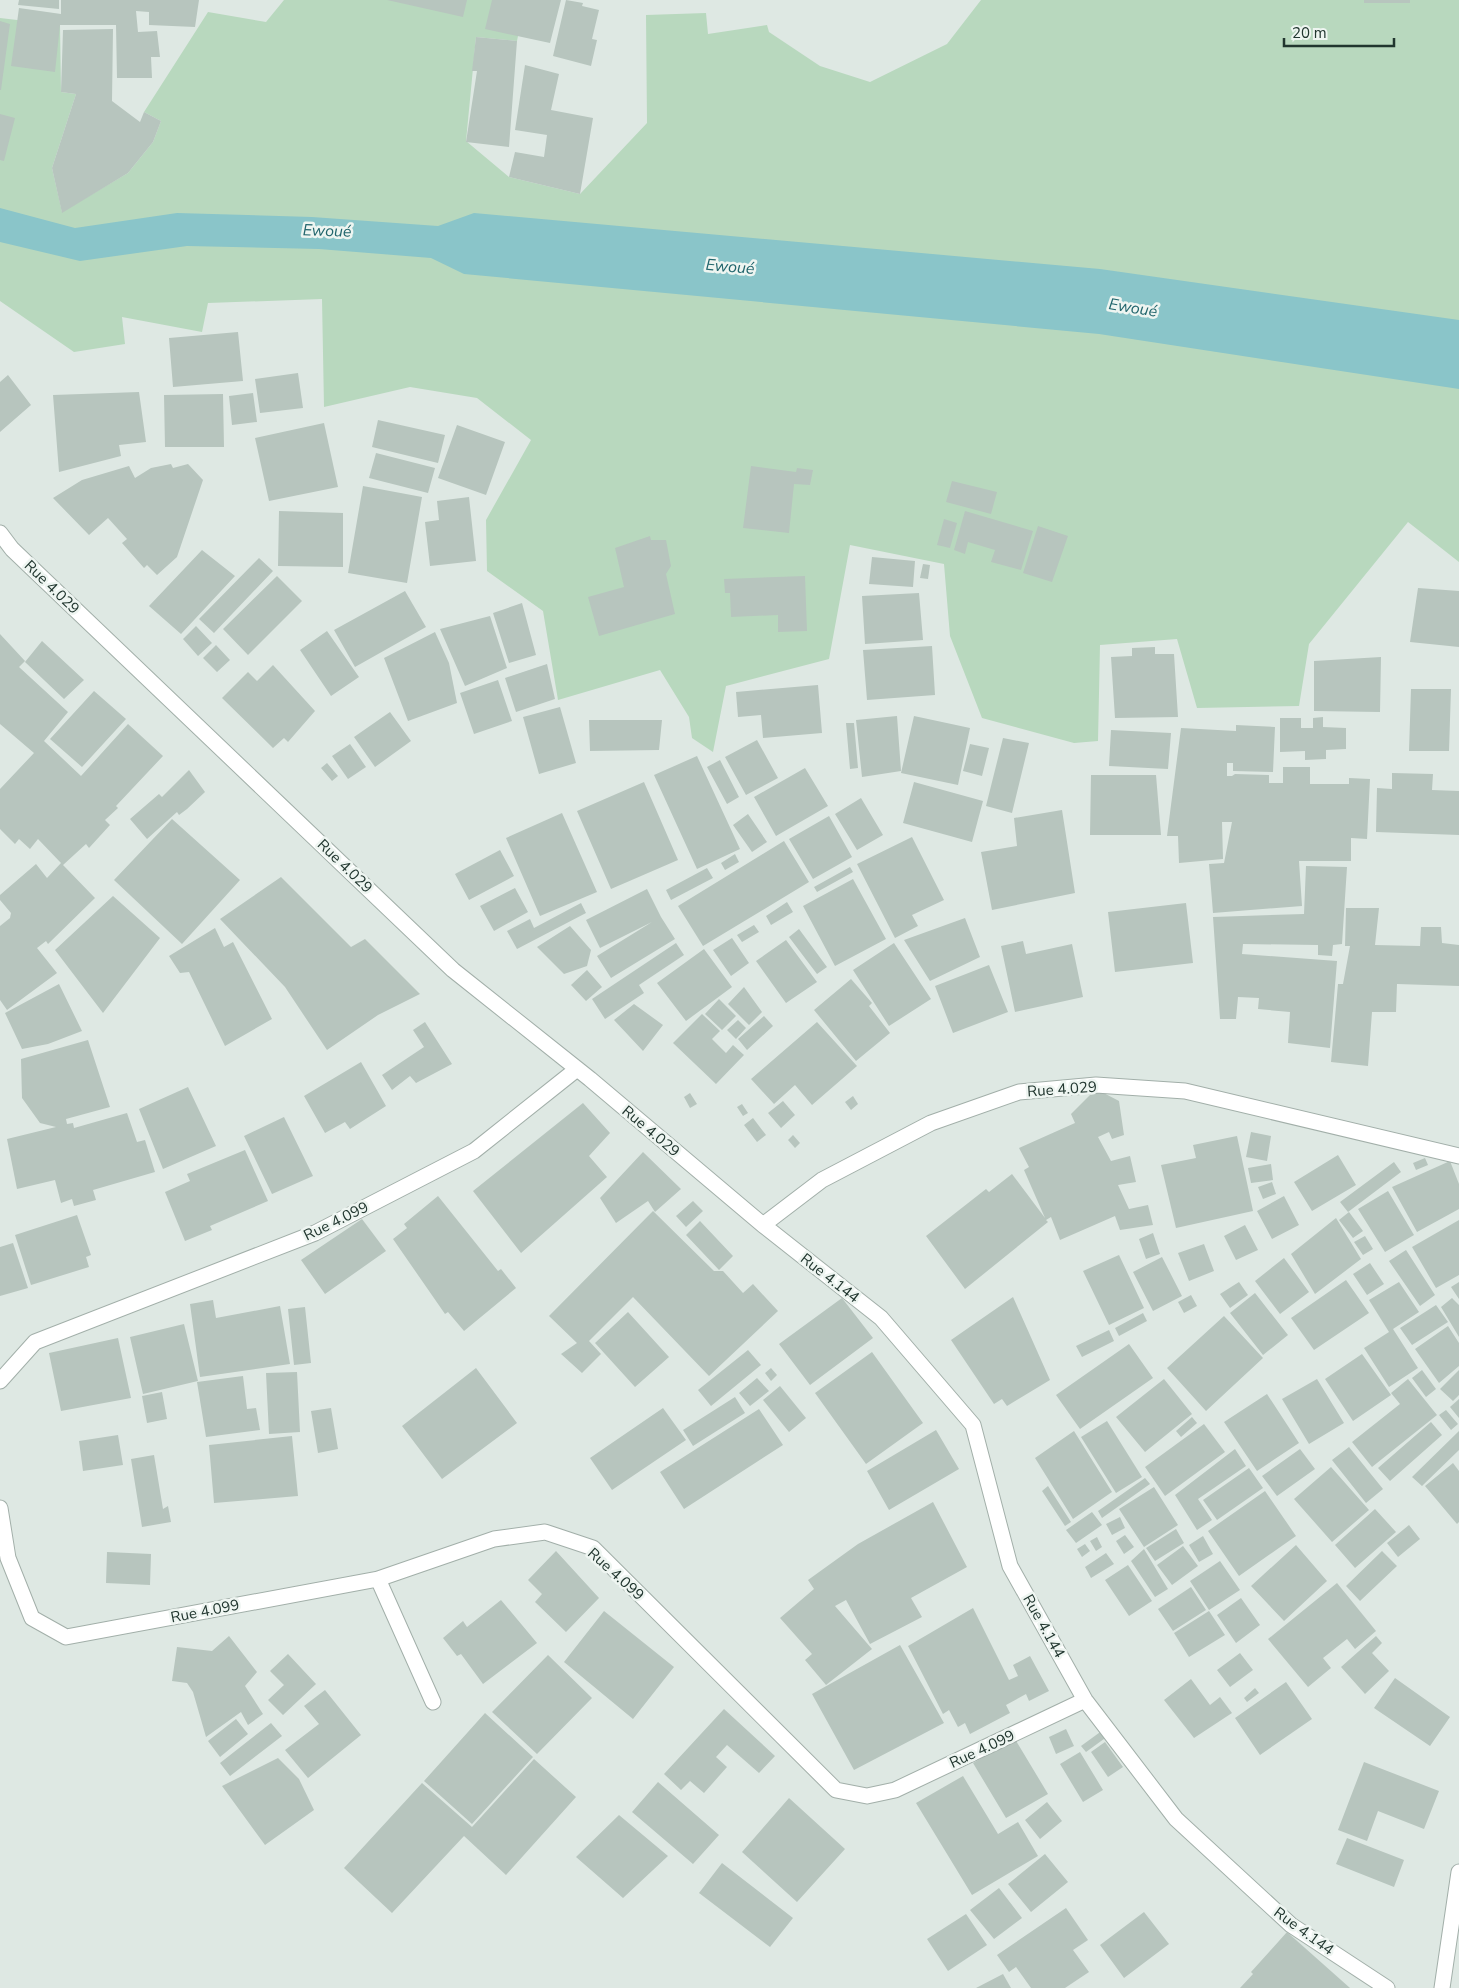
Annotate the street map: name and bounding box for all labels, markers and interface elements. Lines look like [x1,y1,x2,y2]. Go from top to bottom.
scale bar [1284,15,1394,47]
text: 20 m [1292,23,1327,43]
water label: Ewoué [302,219,352,243]
water label: Ewoué [705,254,756,280]
water label: Ewoué [1107,293,1159,323]
street label: Rue 4.029 [20,556,84,618]
street label: Rue 4.029 [313,835,377,897]
street label: Rue 4.029 [1027,1077,1097,1101]
street label: Rue 4.029 [618,1101,684,1161]
street label: Rue 4.099 [300,1197,372,1245]
street label: Rue 4.144 [796,1249,864,1307]
street label: Rue 4.099 [583,1543,649,1605]
street label: Rue 4.144 [1018,1591,1070,1661]
street label: Rue 4.099 [169,1595,241,1627]
street label: Rue 4.099 [946,1725,1018,1773]
street label: Rue 4.144 [1270,1902,1338,1960]

